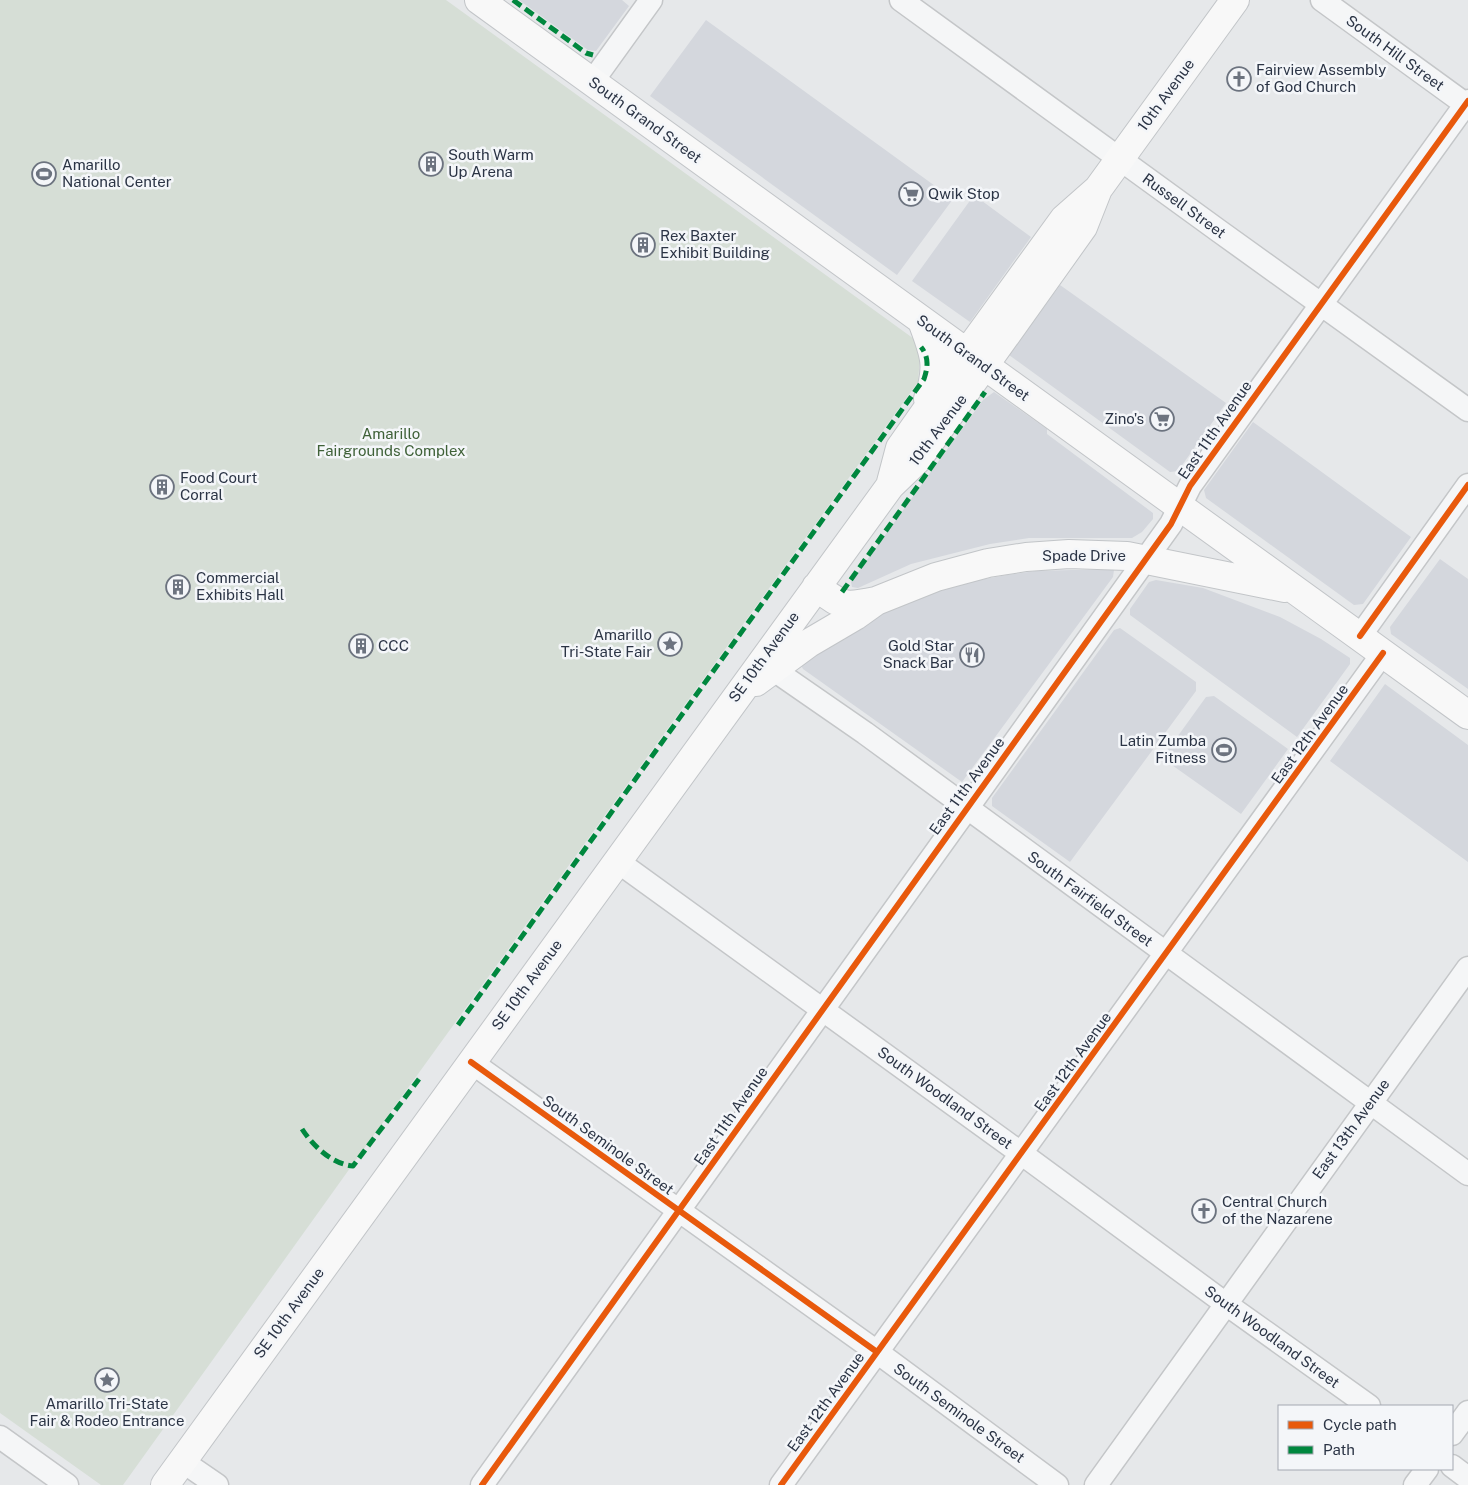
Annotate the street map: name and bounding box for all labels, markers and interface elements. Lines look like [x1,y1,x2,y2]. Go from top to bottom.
street label: South Hill Street [1343,11,1448,94]
street label: 10th Avenue [1134,55,1197,134]
place label: Fairview Assembly of God Church [1256,61,1386,95]
church icon: Fairview Assembly of God Church [1226,66,1252,92]
street label: South Grand Street [586,73,705,166]
place label: South Warm Up Arena [448,146,534,180]
building icon: South Warm Up Arena [418,151,444,177]
place label: Amarillo National Center [62,156,172,190]
sports icon: Amarillo National Center [31,161,57,187]
street label: Russell Street [1139,170,1229,242]
supermarket icon: Qwik Stop [898,181,924,207]
place label: Qwik Stop [928,185,1000,202]
place label: Rex Baxter Exhibit Building [660,227,770,261]
building icon: Rex Baxter Exhibit Building [630,232,656,258]
street label: South Grand Street [914,311,1033,404]
street label: East 11th Avenue [1174,377,1255,482]
street label: 10th Avenue [905,391,970,469]
supermarket icon: Zino's [1149,406,1175,432]
place label: Zino's [1105,410,1144,427]
park label: Amarillo Fairgrounds Complex [317,425,465,459]
place label: Food Court Corral [180,469,257,503]
building icon: Food Court Corral [149,474,175,500]
street label: Spade Drive [1042,547,1126,564]
place label: Commercial Exhibits Hall [196,569,284,603]
building icon: Commercial Exhibits Hall [165,574,191,600]
street label: SE 10th Avenue [725,608,802,705]
place label: Amarillo Tri-State Fair [561,626,652,660]
place icon: Amarillo Tri-State Fair [657,631,683,657]
building icon: CCC [348,633,374,659]
place label: CCC [378,637,409,654]
place label: Gold Star Snack Bar [883,637,954,671]
restaurant icon: Gold Star Snack Bar [959,642,985,668]
street label: East 12th Avenue [1268,681,1351,787]
place label: Latin Zumba Fitness [1119,732,1206,766]
street label: East 11th Avenue [926,734,1008,838]
sports icon: Latin Zumba Fitness [1211,737,1237,763]
street label: South Fairfield Street [1024,847,1156,950]
street label: SE 10th Avenue [488,936,565,1033]
street label: East 12th Avenue [1031,1009,1114,1115]
street label: South Woodland Street [875,1043,1016,1152]
street label: East 11th Avenue [690,1063,771,1168]
street label: East 13th Avenue [1309,1075,1393,1182]
street label: South Seminole Street [539,1091,677,1198]
place label: Central Church of the Nazarene [1222,1193,1333,1227]
church icon: Central Church of the Nazarene [1191,1198,1217,1224]
street label: SE 10th Avenue [250,1264,327,1361]
street label: South Woodland Street [1202,1282,1343,1391]
street label: East 12th Avenue [784,1349,867,1455]
street label: South Seminole Street [890,1359,1028,1466]
place icon: Amarillo Tri-State Fair & Rodeo Entrance [94,1367,120,1393]
place label: Amarillo Tri-State Fair & Rodeo Entrance [30,1395,184,1429]
legend [1278,1405,1453,1470]
text: Cycle path [1323,1416,1397,1433]
text: Path [1323,1441,1355,1458]

